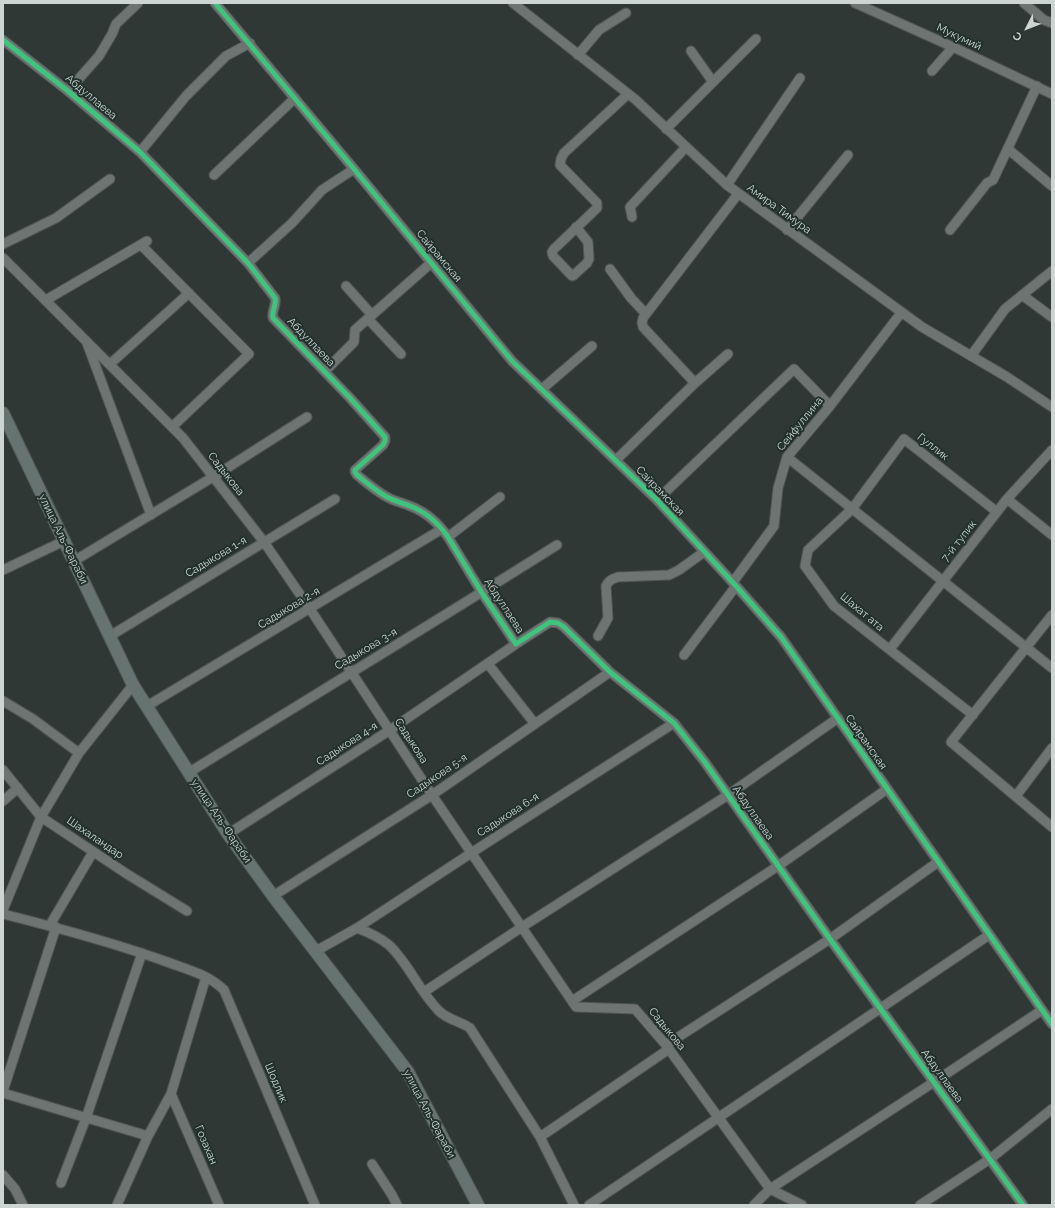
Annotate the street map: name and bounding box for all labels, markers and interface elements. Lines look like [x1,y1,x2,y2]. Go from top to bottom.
north arrow [1007,8,1047,48]
street label: Мукумий [934,21,984,53]
text: С [1010,29,1025,44]
street label: Абдуллаева [63,72,119,122]
street label: Амира Тимура [744,181,814,237]
street label: Сайрамская [413,227,465,285]
street label: Абдуллаева [284,315,338,369]
street label: Сейфуллина [774,394,826,454]
street label: Гуллик [915,431,951,463]
street label: Садыкова [205,450,247,498]
street label: Сайрамская [633,463,687,519]
street label: улица Аль-Фараби [35,492,91,586]
street label: 7-й тупик [939,518,979,564]
street label: Садыкова 1-я [183,534,249,580]
street label: Абдуллаева [481,576,527,636]
street label: Садыкова 2-я [256,584,322,632]
street label: Шахат ата [837,590,887,634]
street label: Садыкова 3-я [332,625,400,673]
street label: Сайрамская [842,712,890,772]
street label: Садыкова [392,716,430,766]
street label: Садыкова 4-я [314,719,380,769]
street label: Садыкова 5-я [404,751,470,801]
street label: улица Аль-Фараби [188,776,254,866]
street label: Абдуллаева [730,783,776,843]
street label: Садыкова 6-я [475,790,541,840]
street label: Шахаландар [64,814,126,862]
street label: Садыкова [646,1005,688,1053]
street label: Абдуллаева [918,1047,966,1105]
street label: Шодлик [262,1061,290,1105]
street label: улица Аль-Фараби [400,1067,458,1161]
street label: Гозахан [192,1123,220,1167]

